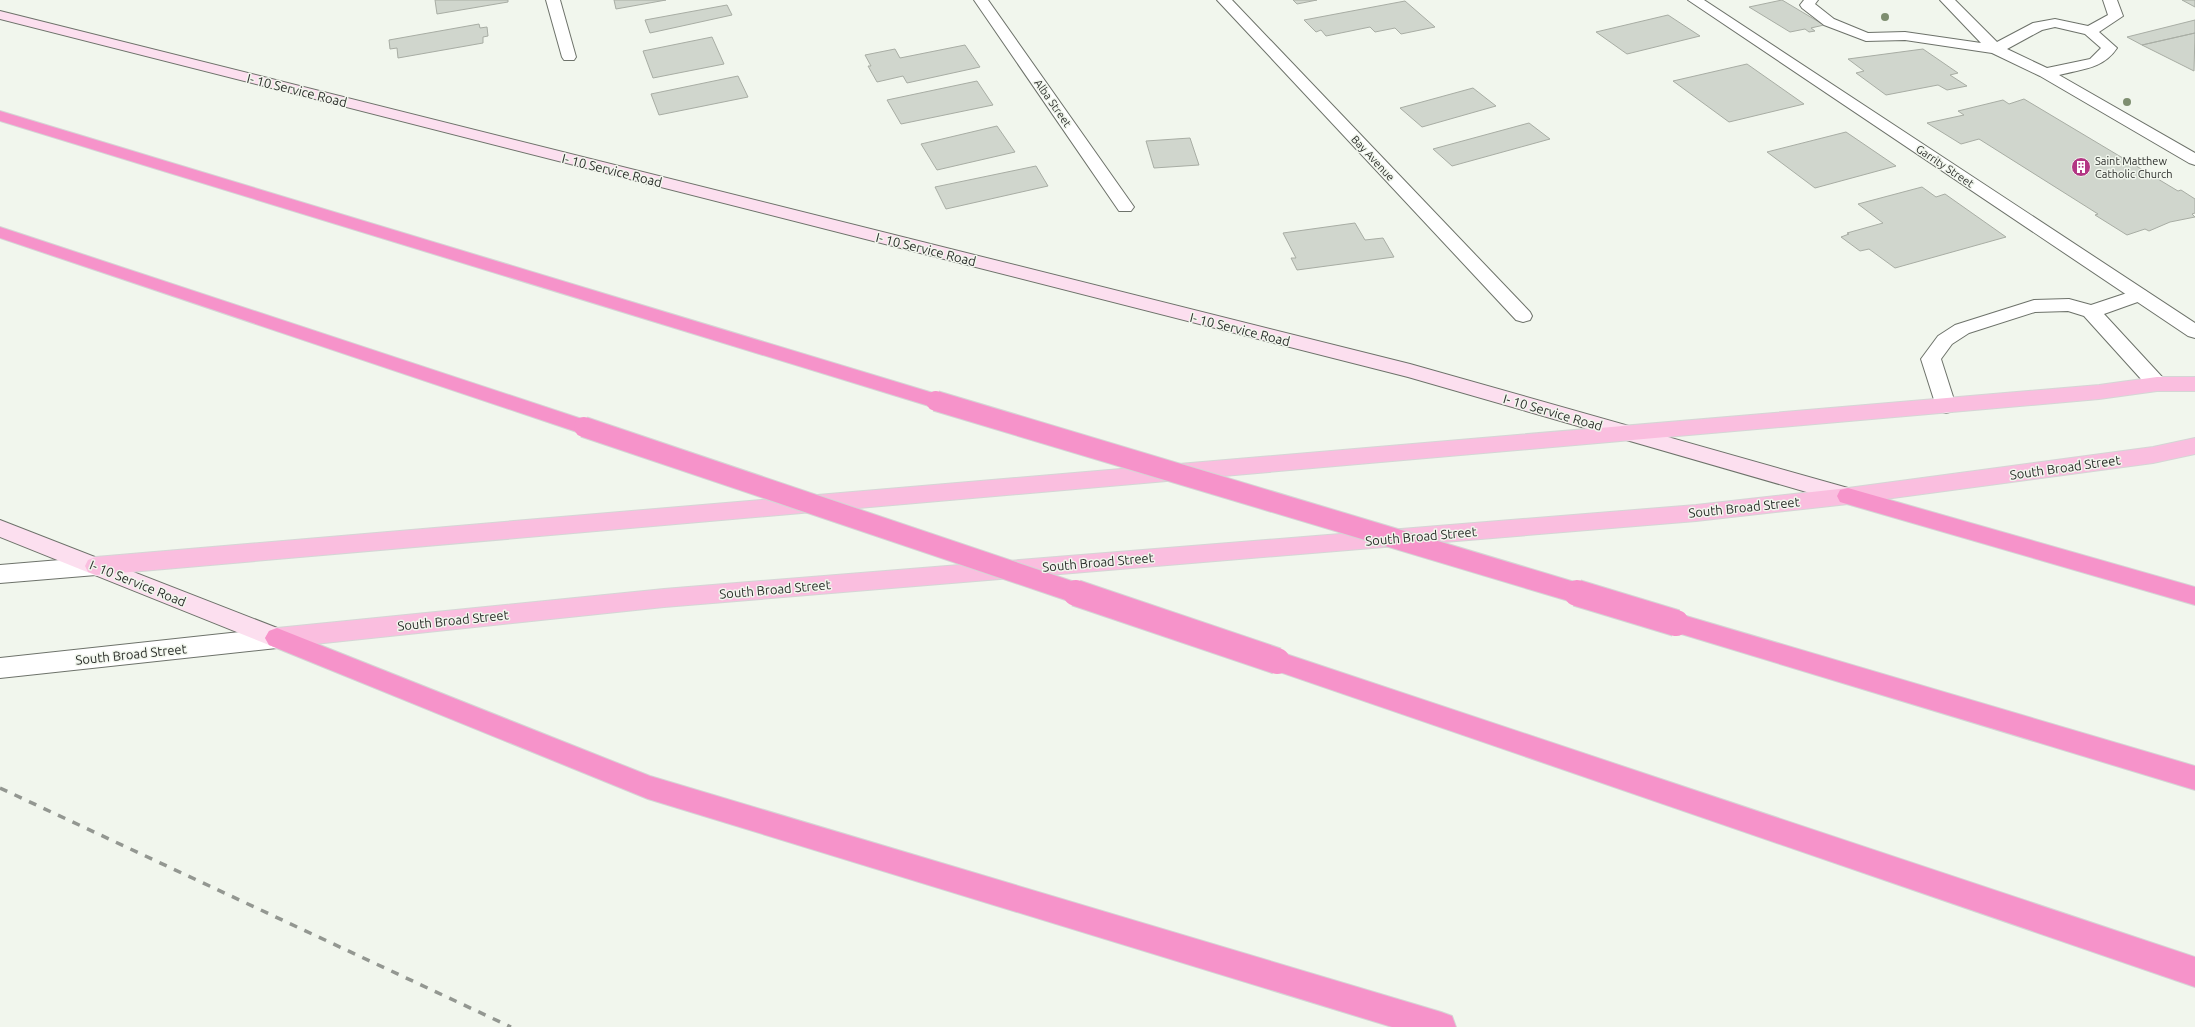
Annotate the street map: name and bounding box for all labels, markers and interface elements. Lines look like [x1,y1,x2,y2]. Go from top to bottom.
street label: I- 10 Service Road [246,71,348,109]
street label: Alba Street [1032,77,1074,130]
street label: Bay Avenue [1349,133,1397,183]
street label: Garrity Street [1914,142,1977,190]
street label: I- 10 Service Road [561,151,663,189]
place label: Saint Matthew Catholic Church [2095,155,2173,180]
building icon: Saint Matthew Catholic Church [2070,156,2092,178]
street label: I- 10 Service Road [875,230,977,268]
street label: I- 10 Service Road [1189,310,1291,348]
street label: I- 10 Service Road [1502,391,1604,433]
street label: South Broad Street [2009,452,2121,482]
street label: South Broad Street [1688,494,1800,520]
street label: South Broad Street [1365,524,1477,548]
street label: South Broad Street [1042,550,1154,574]
street label: I- 10 Service Road [88,557,188,609]
street label: South Broad Street [719,577,831,601]
street label: South Broad Street [397,607,509,633]
street label: South Broad Street [75,641,187,667]

